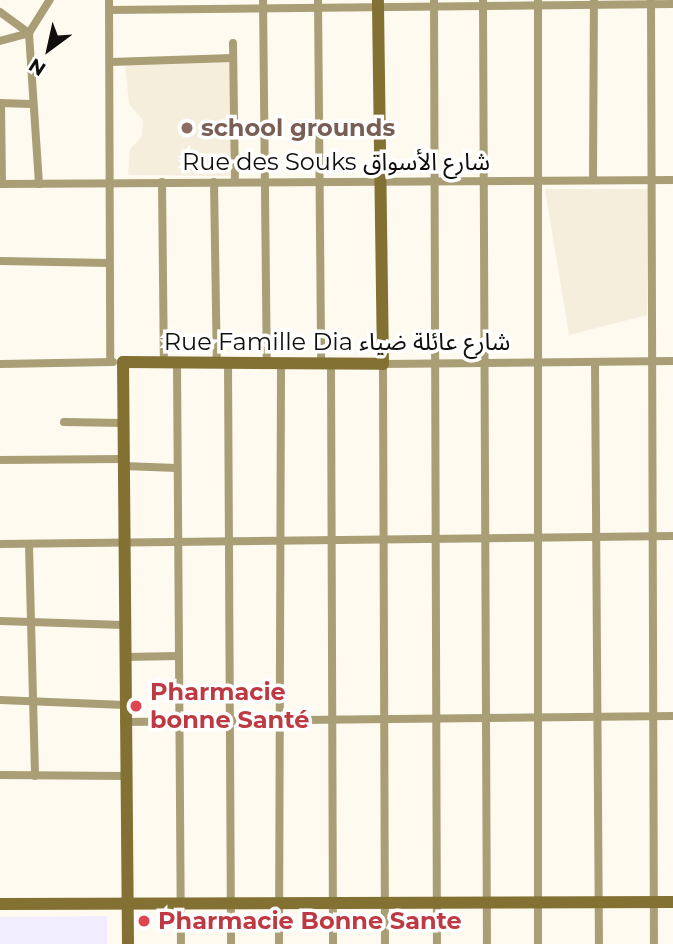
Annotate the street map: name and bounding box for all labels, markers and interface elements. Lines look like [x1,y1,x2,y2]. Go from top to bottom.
north arrow [14,14,84,84]
text: N [25,53,50,81]
place label: school grounds [201,114,395,142]
marker: school grounds [179,120,195,136]
street label: Rue des Souks شارع الأسواق [182,148,490,176]
street label: Rue Famille Dia شارع عائلة ضياء [164,328,510,356]
place label: Pharmacie bonne Santé [150,678,309,734]
marker: Pharmacie bonne Santé [128,698,144,714]
place label: Pharmacie Bonne Sante [158,907,462,935]
marker: Pharmacie Bonne Sante [136,913,152,929]

